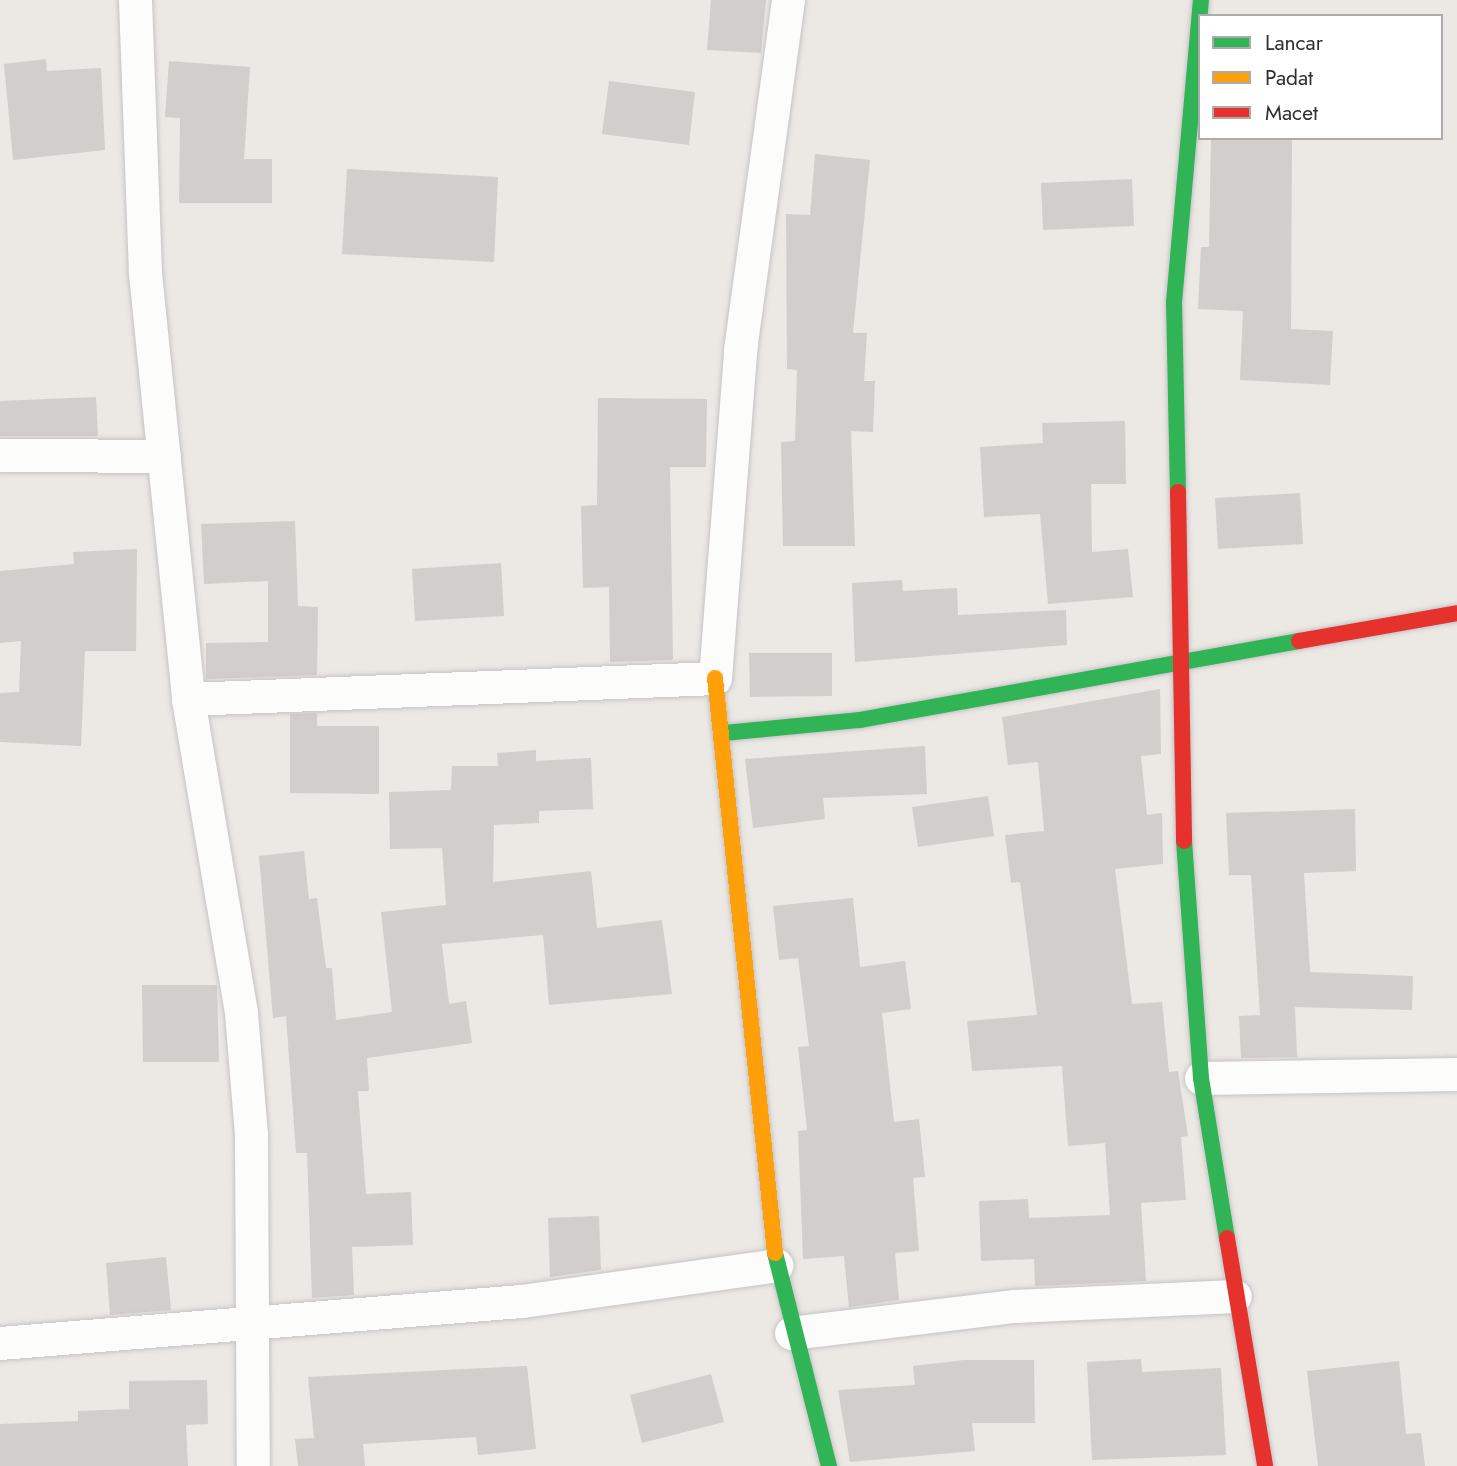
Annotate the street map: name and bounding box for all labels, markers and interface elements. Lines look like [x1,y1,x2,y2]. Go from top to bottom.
legend [1198,14,1443,140]
text: Lancar [1265,28,1323,58]
text: Padat [1265,63,1313,93]
text: Macet [1265,98,1318,128]

